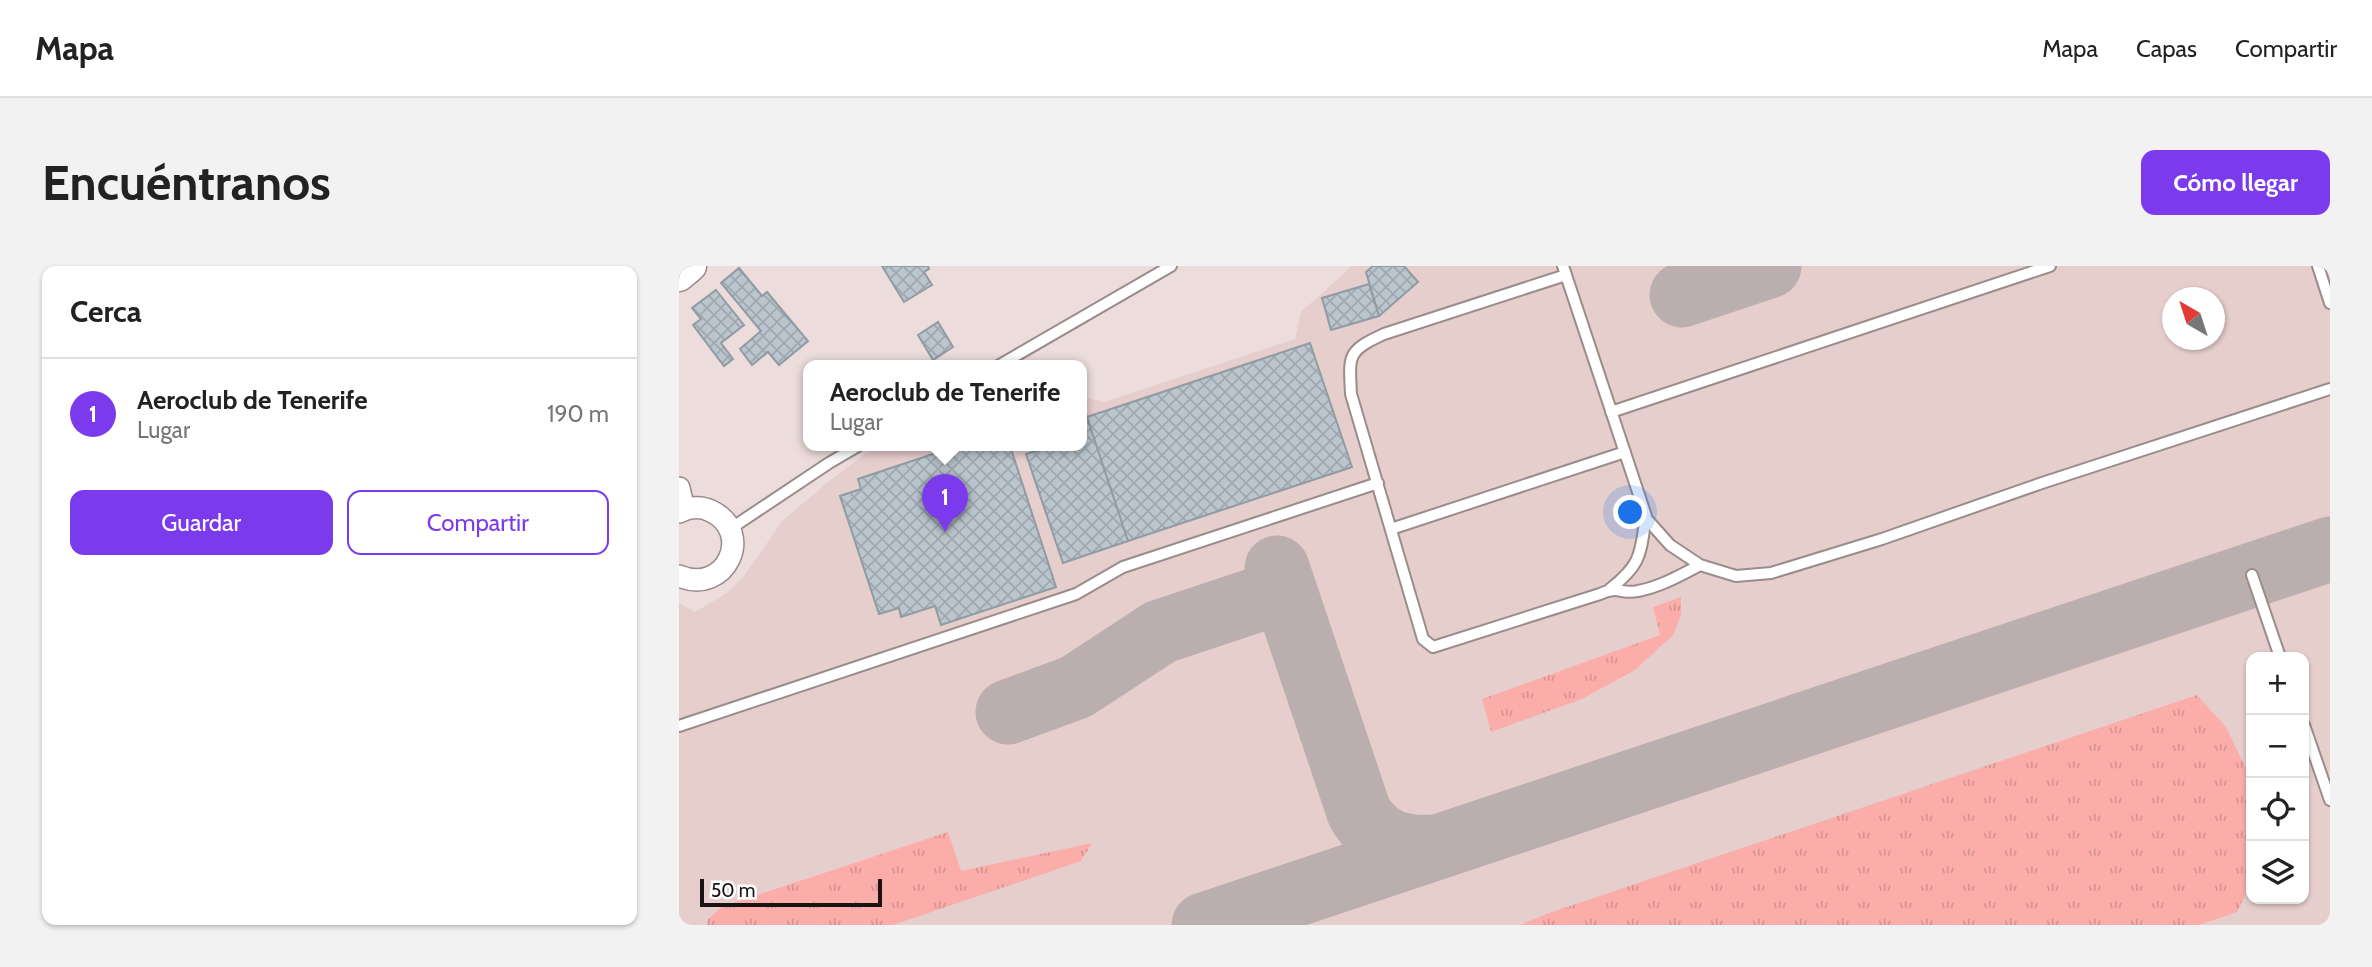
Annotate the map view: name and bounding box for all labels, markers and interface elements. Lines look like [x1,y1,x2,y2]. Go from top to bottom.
text: Mapa [35,28,114,68]
text: Mapa [2042,34,2098,63]
text: Capas [2136,34,2197,63]
text: Compartir [2235,34,2337,63]
button: Cómo llegar [2141,150,2330,215]
text: Encuéntranos [42,153,331,212]
north arrow [2162,287,2225,350]
text: Cerca [70,293,142,330]
popup [803,360,1087,451]
text: Aeroclub de Tenerife [830,376,1060,408]
text: Aeroclub de Tenerife [137,384,368,416]
text: 1 [89,400,97,428]
text: 190 m [547,400,609,428]
text: Lugar [830,408,883,436]
text: Lugar [137,416,190,444]
pin: 1 [922,474,968,532]
button: Guardar [70,490,333,555]
button: Compartir [347,490,609,555]
your location [1613,495,1647,529]
map controls [2246,652,2309,904]
button: + [2246,652,2309,715]
button: − [2246,715,2309,778]
button: locate [2246,778,2309,841]
button: layers [2246,841,2309,904]
scale bar [700,876,882,908]
text: 50 m [711,879,755,902]

